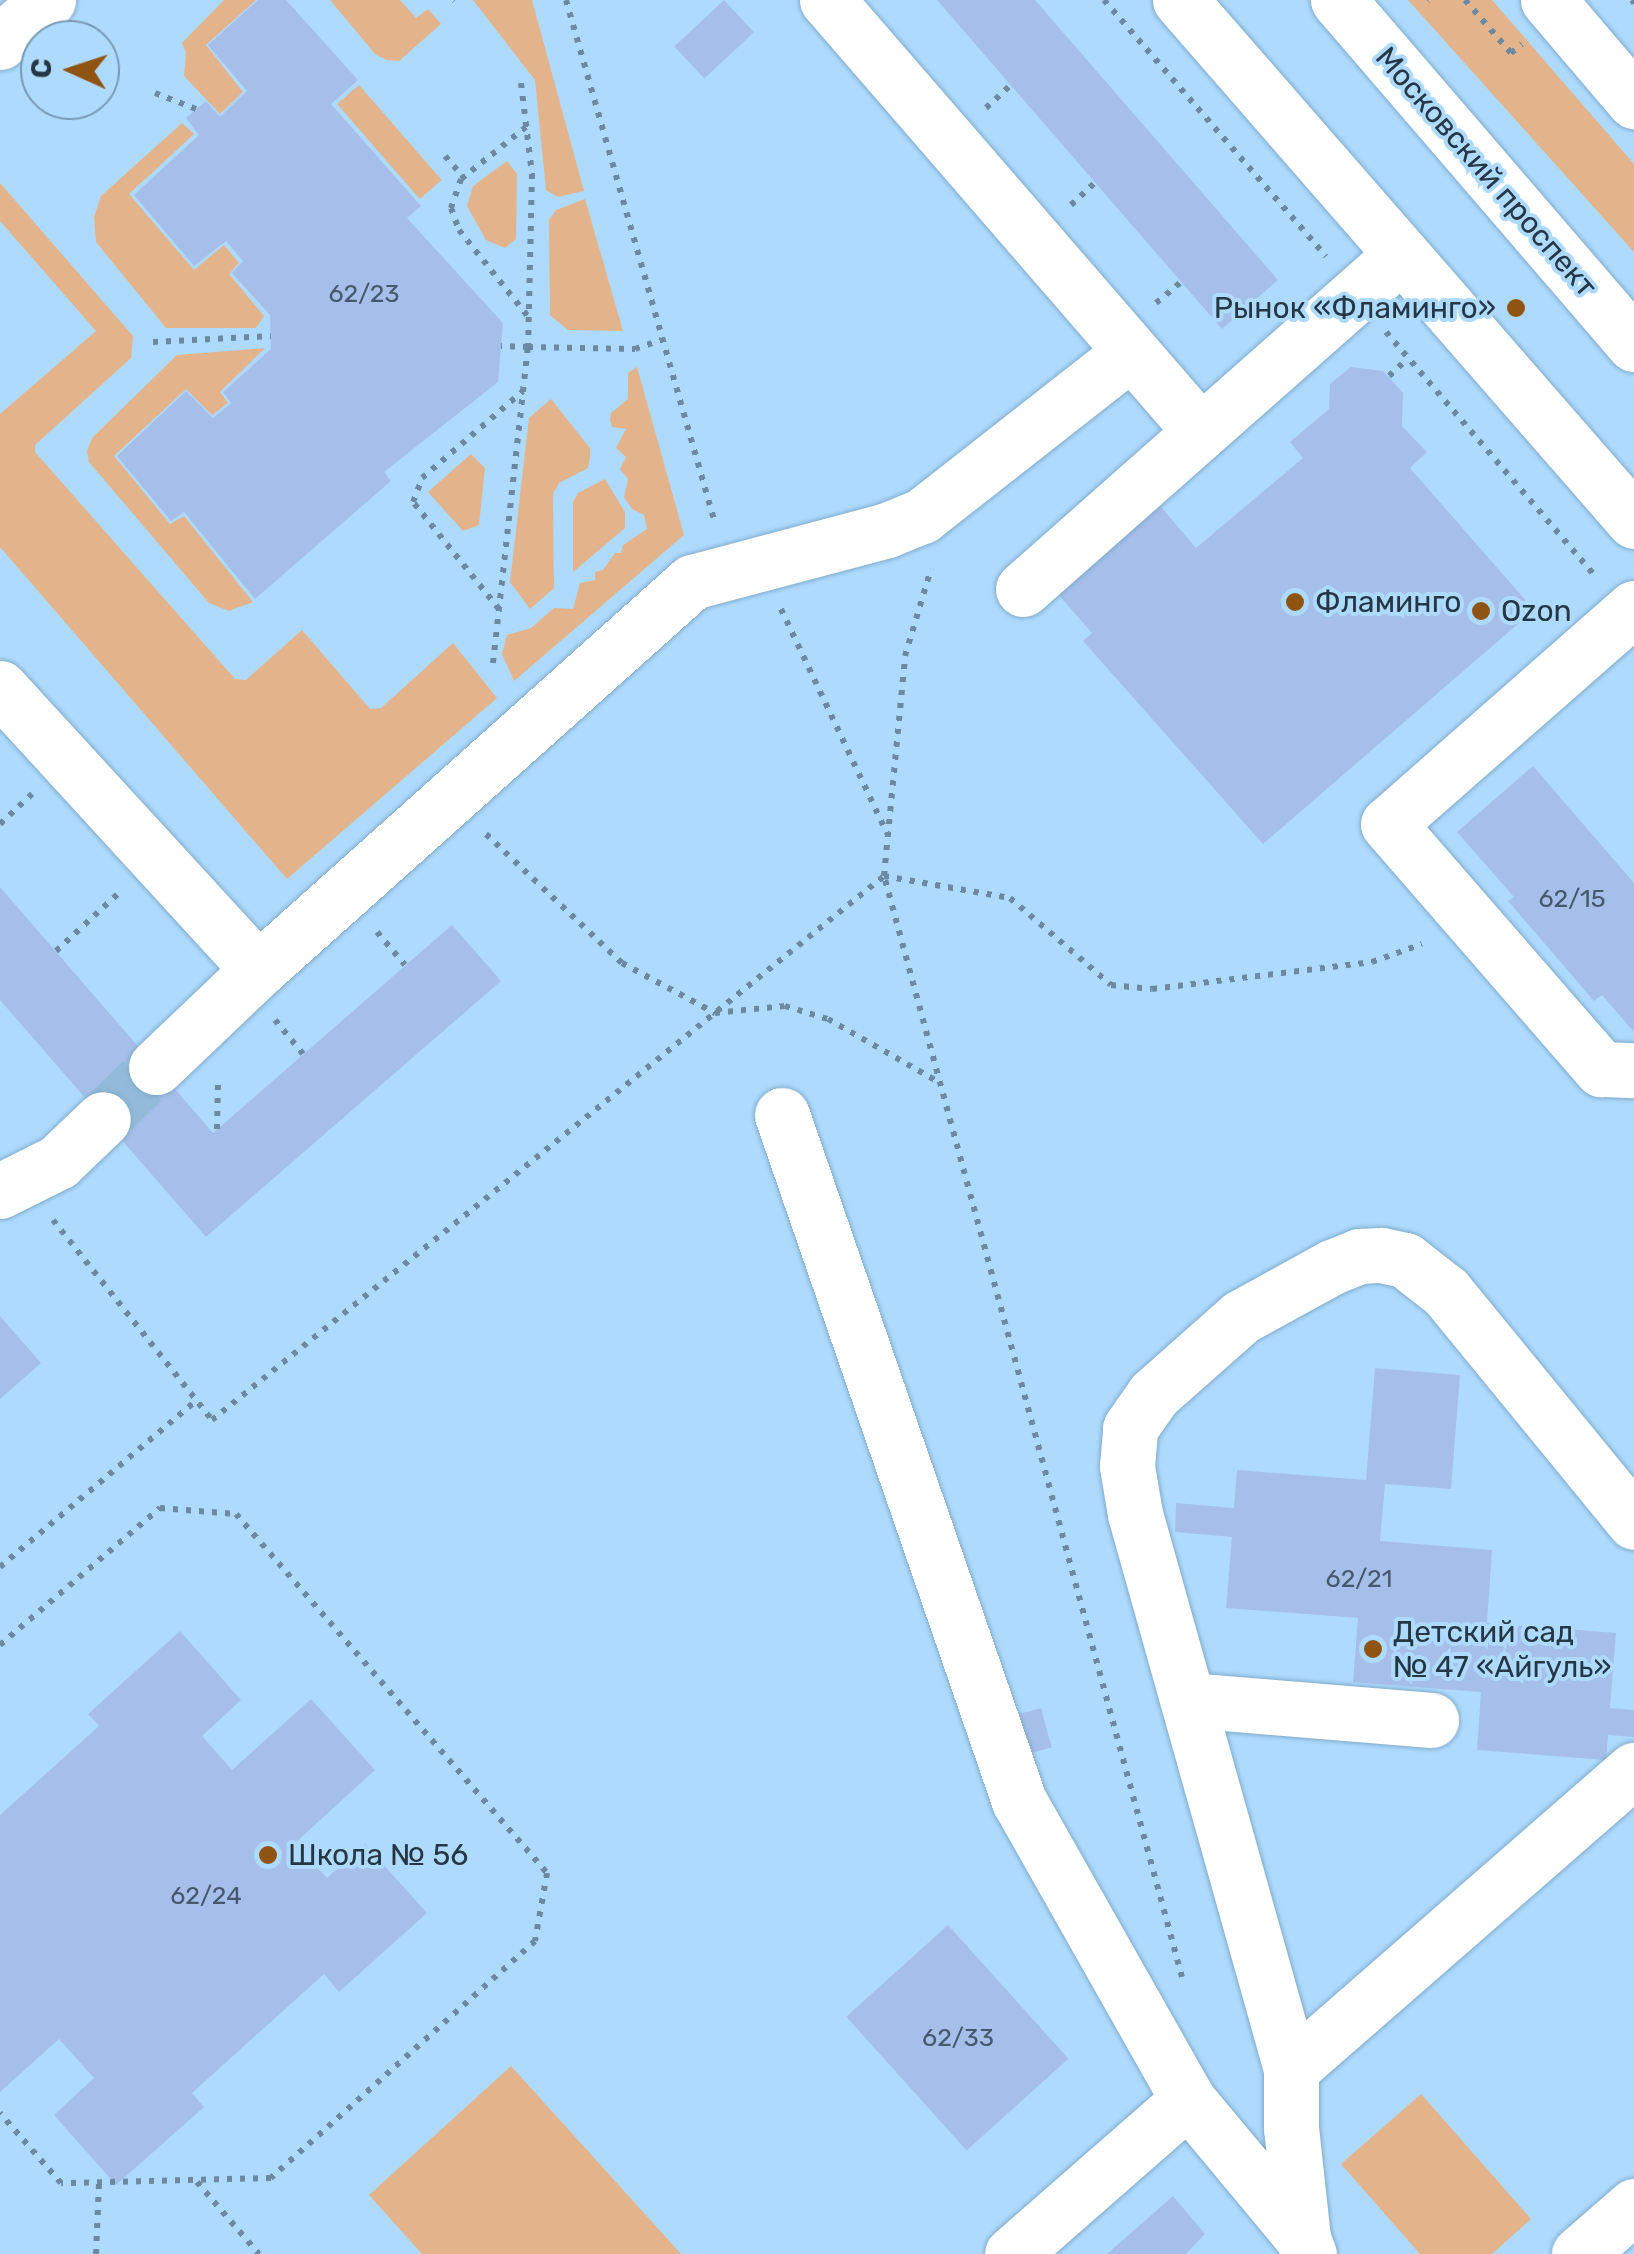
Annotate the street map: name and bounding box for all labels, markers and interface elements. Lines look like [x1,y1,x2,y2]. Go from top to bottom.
north arrow [20,20,120,120]
street label: Московский проспект [1368,40,1604,304]
text: С [25,58,59,79]
house number: 62/23 [328,279,400,309]
place label: Рынок «Фламинго» [1214,290,1496,326]
marker: Рынок «Фламинго» [1505,297,1527,319]
place label: Фламинго [1315,584,1461,620]
marker: Фламинго [1284,591,1306,613]
place label: Ozon [1501,593,1572,629]
marker: Ozon [1470,600,1492,622]
house number: 62/15 [1538,884,1606,914]
house number: 62/21 [1326,1564,1392,1594]
place label: Детский сад № 47 «Айгуль» [1393,1614,1612,1684]
marker: Детский сад № 47 «Айгуль» [1362,1638,1384,1660]
place label: Школа № 56 [288,1837,468,1873]
marker: Школа № 56 [257,1844,279,1866]
house number: 62/24 [170,1881,242,1911]
house number: 62/33 [922,2023,994,2053]

